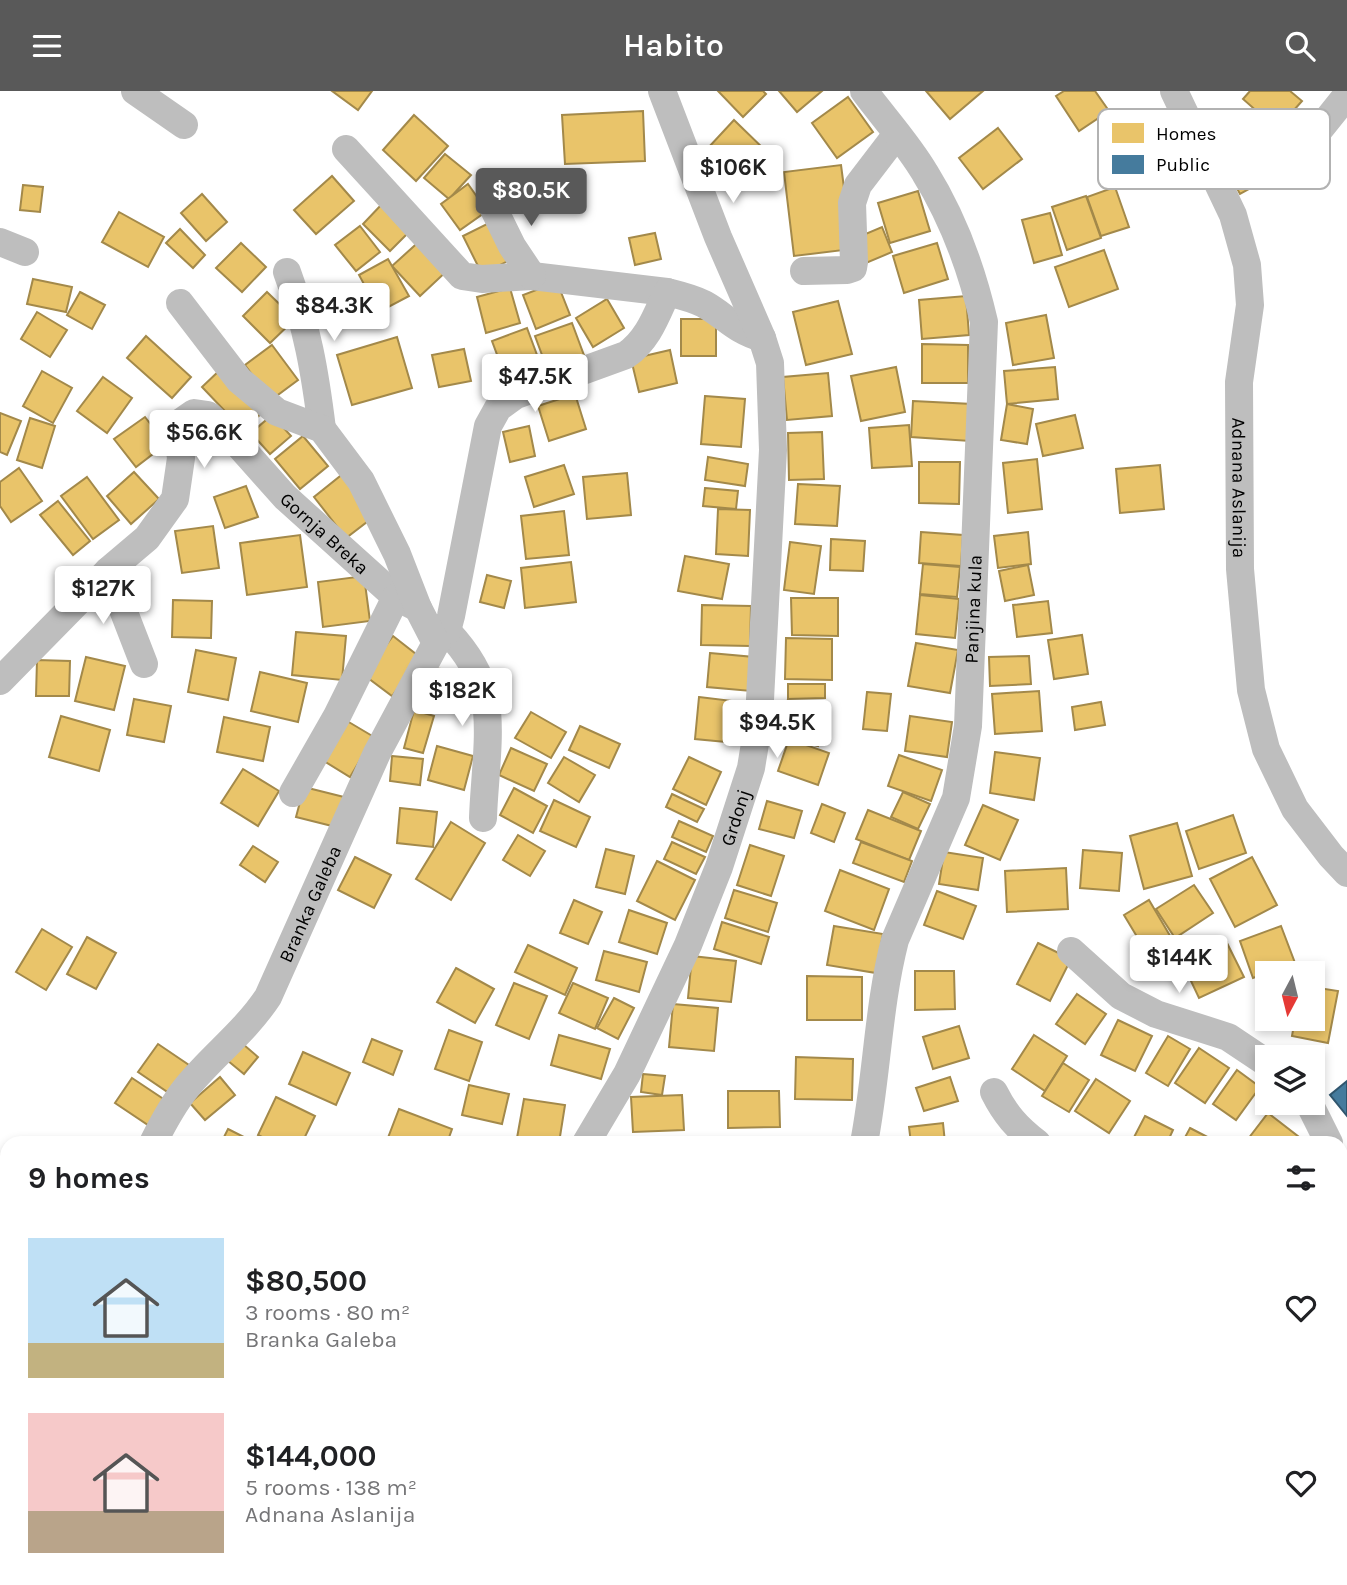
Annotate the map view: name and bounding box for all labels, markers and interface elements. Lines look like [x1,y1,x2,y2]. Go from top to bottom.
icon: menu [28,27,66,65]
text: Habito [623,27,724,64]
icon: search [1281,27,1319,65]
legend [1098,109,1330,189]
text: Homes [1156,123,1217,145]
pin: $106K [684,145,782,205]
text: $106K [699,154,767,181]
text: Public [1156,154,1210,176]
pin: $80.5K [474,169,588,228]
text: $80.5K [492,177,570,204]
pin: $84.3K [277,283,391,343]
text: $84.3K [295,292,373,319]
pin: $47.5K [478,355,592,414]
text: $47.5K [498,363,572,390]
pin: $56.6K [147,411,261,470]
street label: Adnana Aslanija [1227,417,1250,558]
text: $56.6K [165,419,243,446]
street label: Gornja Breka [275,488,373,579]
street label: Panjina kula [960,554,987,664]
pin: $127K [54,567,152,626]
text: $127K [71,575,135,602]
pin: $182K [413,669,511,728]
text: $182K [428,677,496,704]
pin: $94.5K [720,701,834,760]
text: $94.5K [739,709,815,736]
street label: Grdonj [717,787,755,849]
street label: Branka Galeba [275,842,346,966]
pin: $144K [1130,935,1228,995]
text: $144K [1146,944,1212,971]
north arrow [1255,961,1325,1031]
map controls [1255,961,1325,1115]
button: layers [1255,1045,1325,1115]
icon: filters [1282,1159,1320,1197]
text: 9 homes [28,1160,150,1196]
text: $80,500 [245,1263,367,1299]
icon: home [84,1266,168,1350]
icon: heart [1282,1289,1320,1327]
text: 3 rooms · 80 m² [245,1299,410,1326]
text: Branka Galeba [245,1326,397,1353]
text: $144,000 [245,1438,377,1474]
icon: home [84,1441,168,1525]
icon: heart [1282,1464,1320,1502]
text: 5 rooms · 138 m² [245,1474,417,1501]
text: Adnana Aslanija [245,1501,415,1528]

